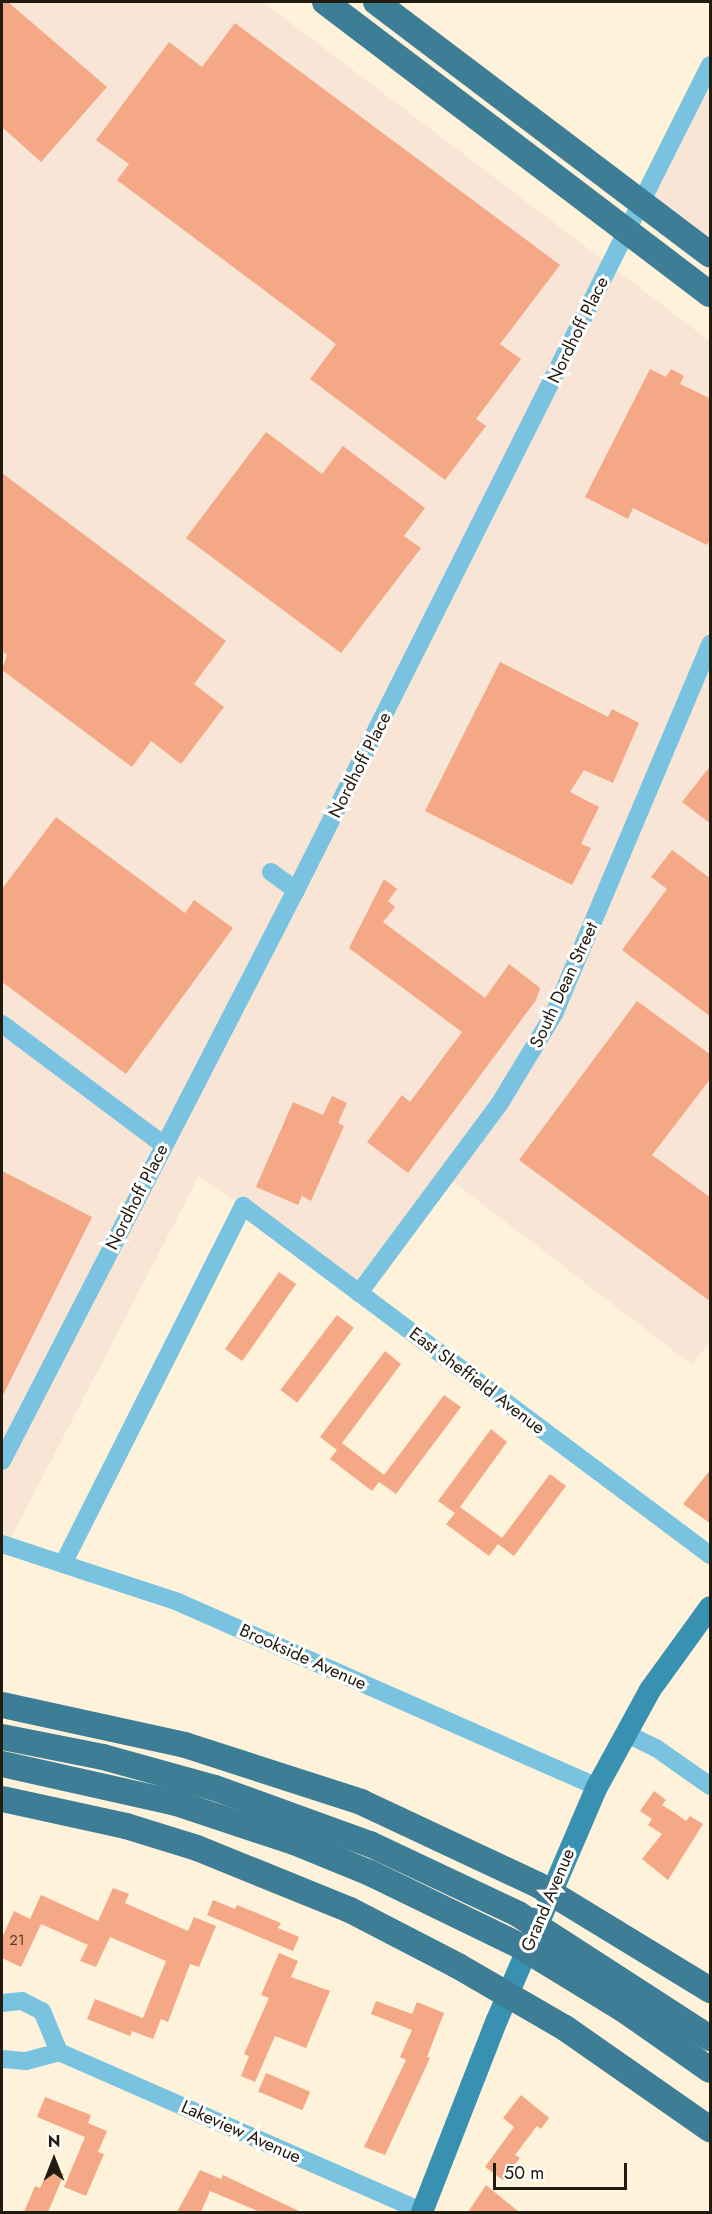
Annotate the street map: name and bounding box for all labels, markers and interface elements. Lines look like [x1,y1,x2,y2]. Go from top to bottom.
street label: Nordhoff Place [543,273,613,387]
street label: Nordhoff Place [324,709,396,821]
street label: South Dean Street [525,919,603,1051]
street label: Nordhoff Place [101,1141,173,1253]
street label: East Sheffield Avenue [405,1323,549,1439]
street label: Brookside Avenue [236,1619,370,1695]
street label: Grand Avenue [517,1845,579,1955]
house number: 21 [9,1932,25,1950]
street label: Lakeview Avenue [178,2096,304,2168]
north arrow [24,2130,84,2190]
text: N [48,2130,60,2153]
scale bar [496,2151,630,2189]
text: 50 m [504,2160,544,2186]

